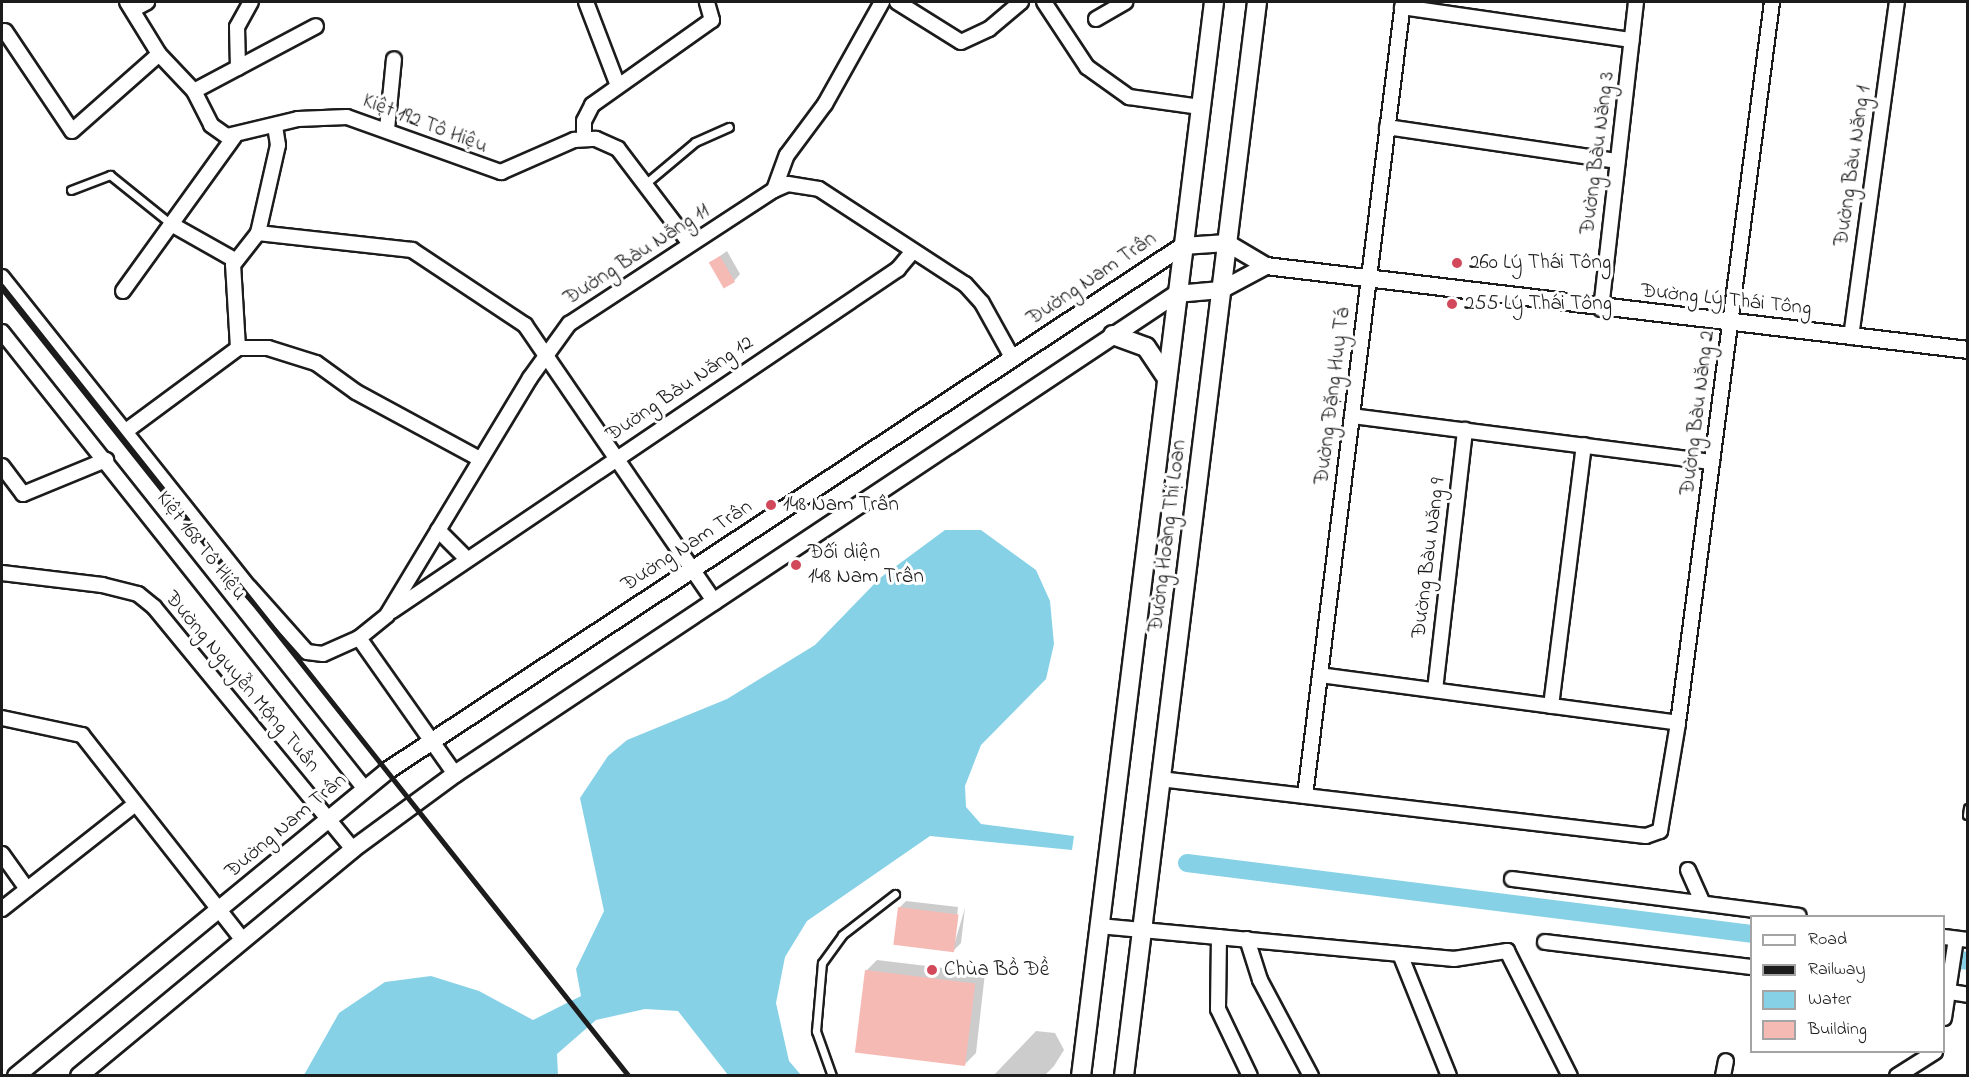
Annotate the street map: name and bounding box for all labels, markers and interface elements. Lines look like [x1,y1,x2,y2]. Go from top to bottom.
street label: Đường Bàu Năng 3 [1576,70,1620,236]
street label: Đường Bàu Năng 1 [1829,84,1877,248]
street label: Kiệt 192 Tô Hiệu [359,89,491,159]
street label: Đường Bàu Năng 11 [559,199,715,311]
street label: Đường Nam Trân [1023,226,1161,332]
place label: 260 Lý Thái Tông [1469,250,1611,276]
marker: 260 Lý Thái Tông [1450,256,1464,270]
street label: Đường Lý Thái Tông [1639,278,1813,322]
place label: 255 Lý Thái Tông [1464,291,1612,317]
marker: 255 Lý Thái Tông [1445,297,1459,311]
street label: Đường Đặng Huy Tá [1310,306,1356,486]
street label: Đường Bàu Năng 2 [1675,329,1721,497]
street label: Đường Bàu Năng 12 [602,330,758,448]
street label: Đường Hoàng Thị Loan [1144,438,1192,634]
street label: Đường Bàu Năng 9 [1407,476,1451,640]
street label: Kiệt 168 Tô Hiệu [150,486,252,606]
place label: 148 Nam Trân [783,492,899,518]
street label: Đường Nam Trân [617,494,757,598]
marker: 148 Nam Trân [764,498,778,512]
place label: Đối diện 148 Nam Trân [808,540,924,590]
marker: Đối diện 148 Nam Trân [789,558,803,572]
street label: Đường Nguyễn Mộng Tuân [159,586,325,778]
street label: Đường Nam Trân [220,768,352,884]
legend [1750,915,1945,1053]
text: Road [1808,927,1847,953]
place label: Chùa Bồ Đề [944,957,1049,983]
text: Railway [1808,957,1865,983]
marker: Chùa Bồ Đề [925,963,939,977]
text: Water [1808,987,1851,1013]
text: Building [1808,1017,1867,1043]

